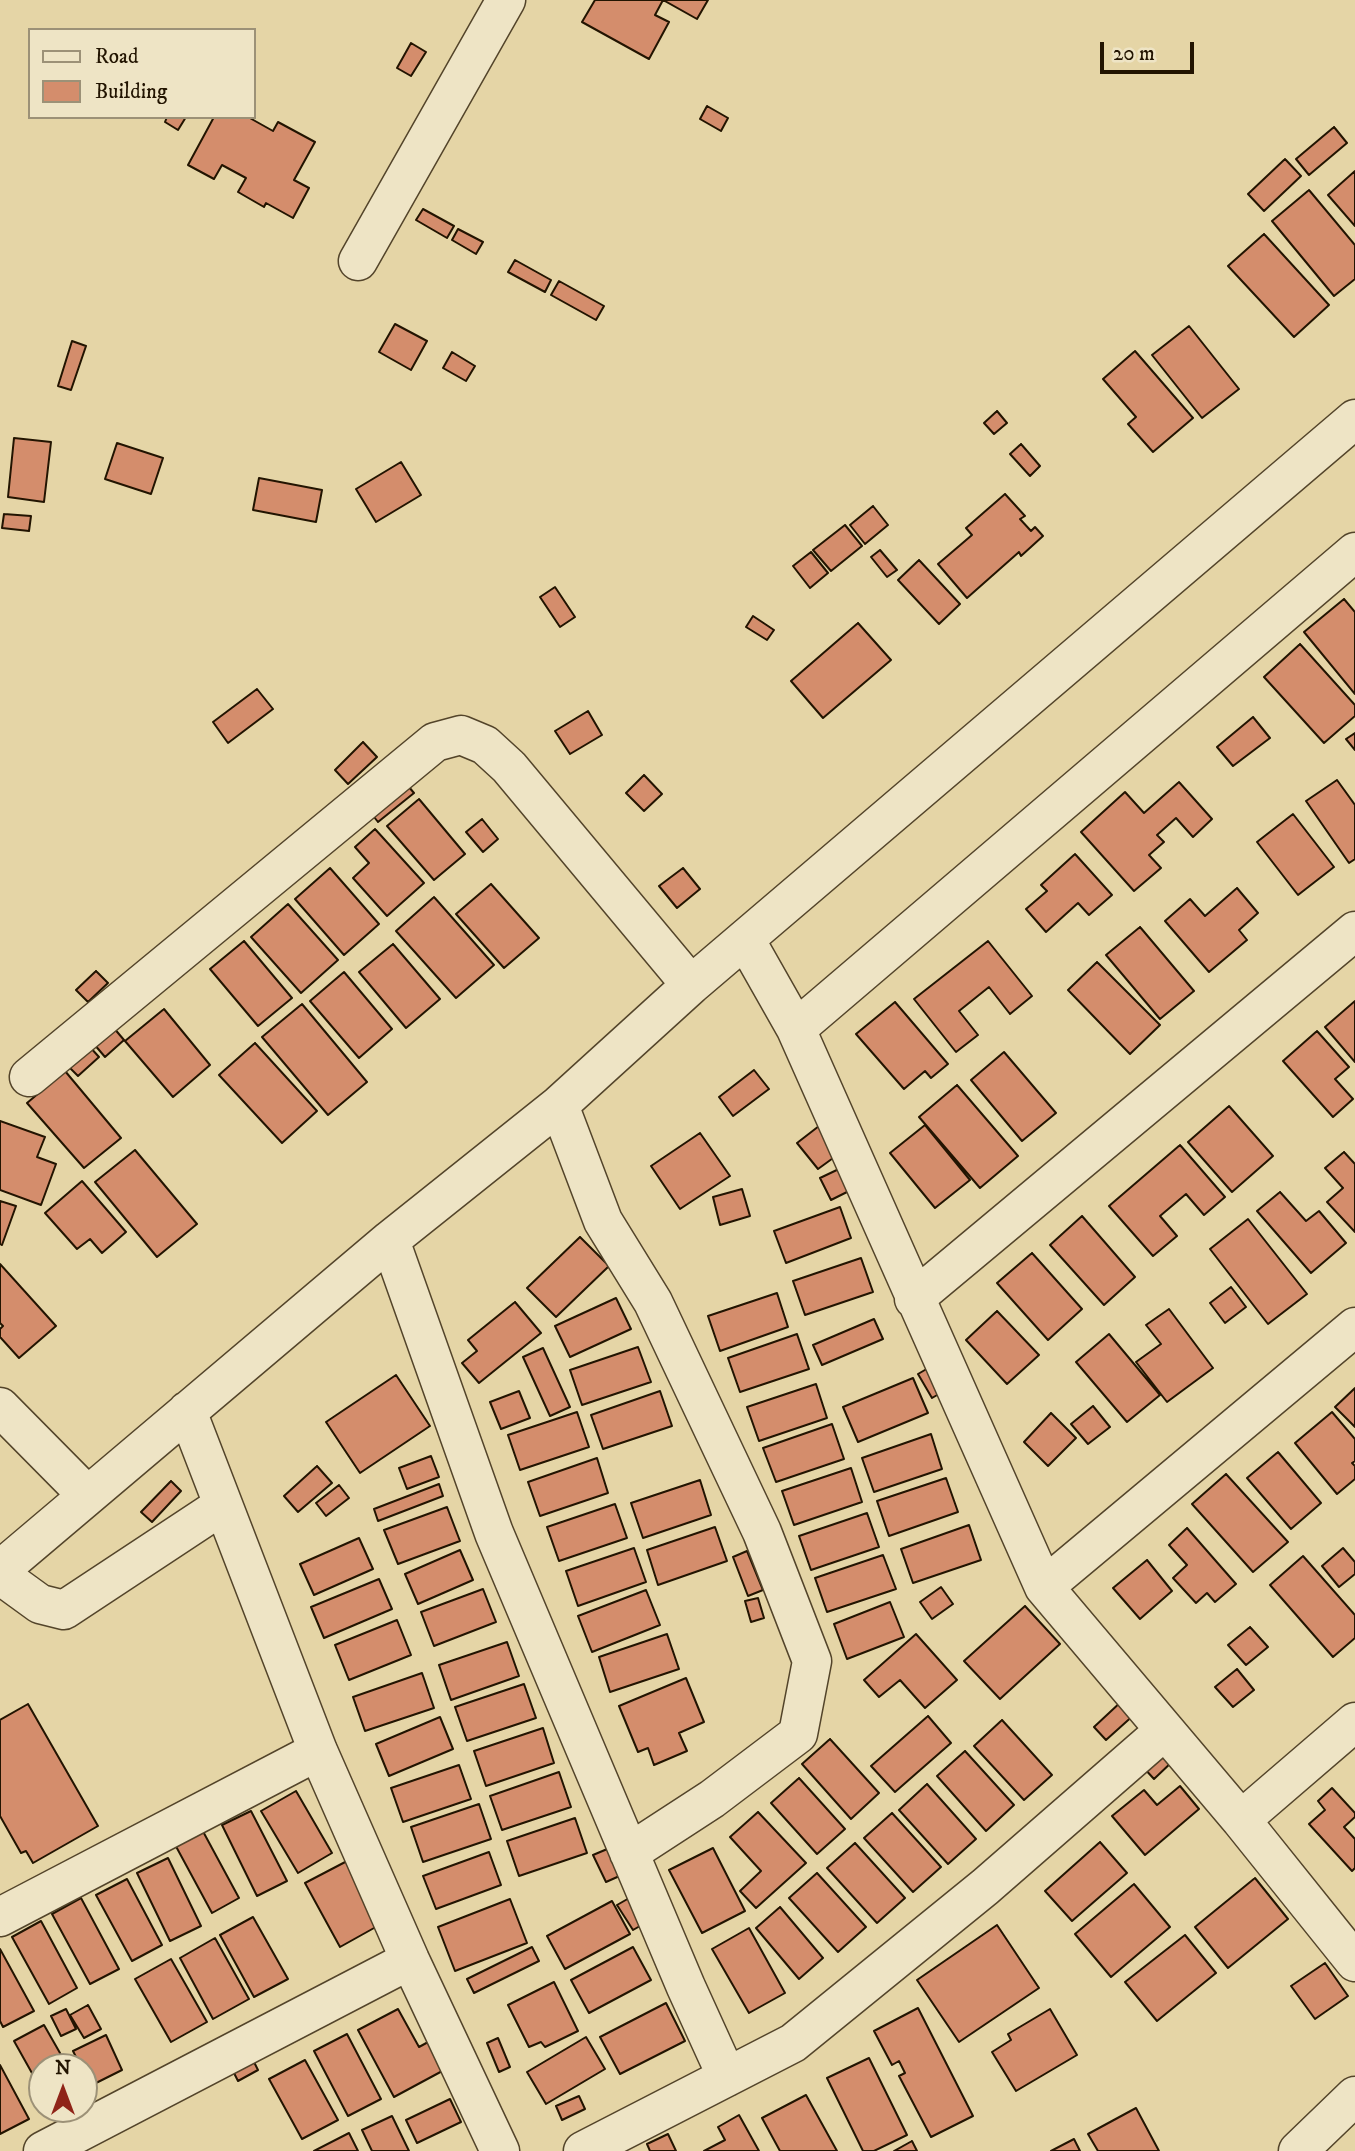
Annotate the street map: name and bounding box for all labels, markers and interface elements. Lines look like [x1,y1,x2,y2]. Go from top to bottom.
legend [28,28,256,119]
scale bar [1103,28,1198,72]
text: 20 m [1113,41,1155,67]
text: Road [95,44,139,70]
text: Building [95,79,167,105]
north arrow [28,2053,98,2123]
text: N [55,2057,71,2080]

